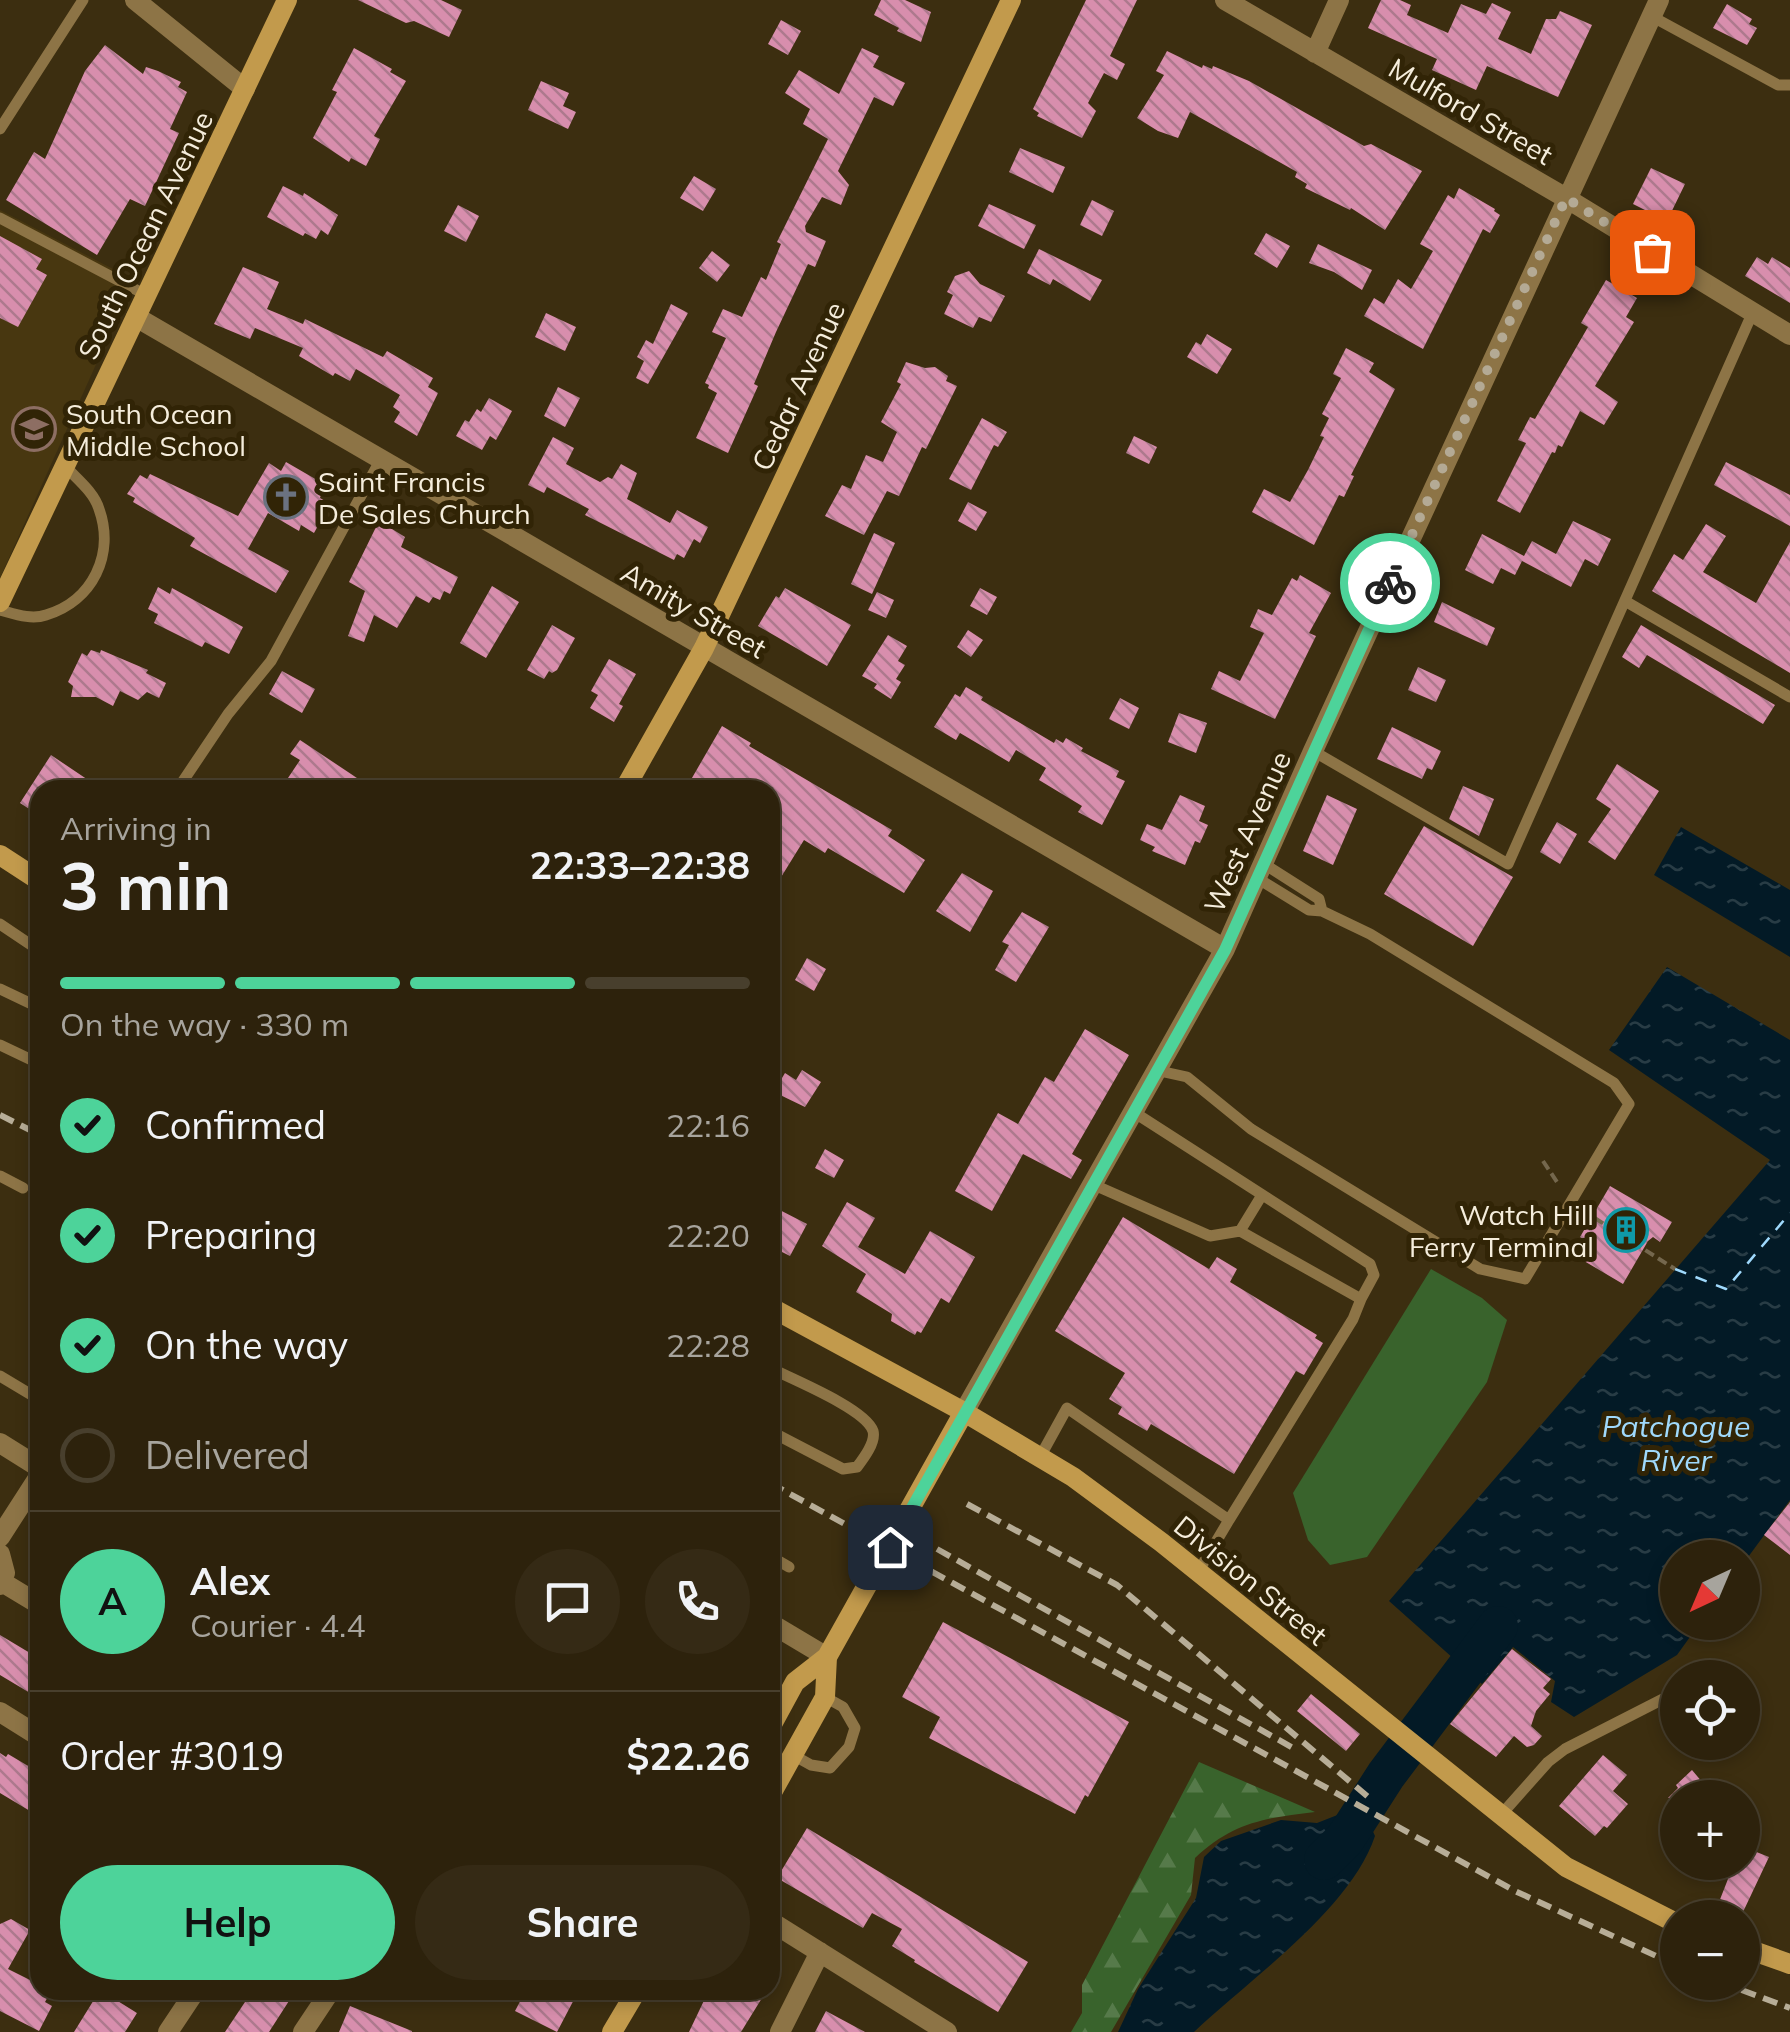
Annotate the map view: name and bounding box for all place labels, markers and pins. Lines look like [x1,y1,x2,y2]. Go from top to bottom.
pin [1610,210,1695,295]
place label: South Ocean Middle School [66,396,246,463]
school or university icon: South Ocean Middle School [11,406,57,452]
place label: Saint Francis De Sales Church [318,464,531,531]
church icon: Saint Francis De Sales Church [263,474,309,520]
place label: Watch Hill Ferry Terminal [1409,1197,1594,1264]
building icon: Watch Hill Ferry Terminal [1603,1207,1649,1253]
pin [848,1505,933,1590]

